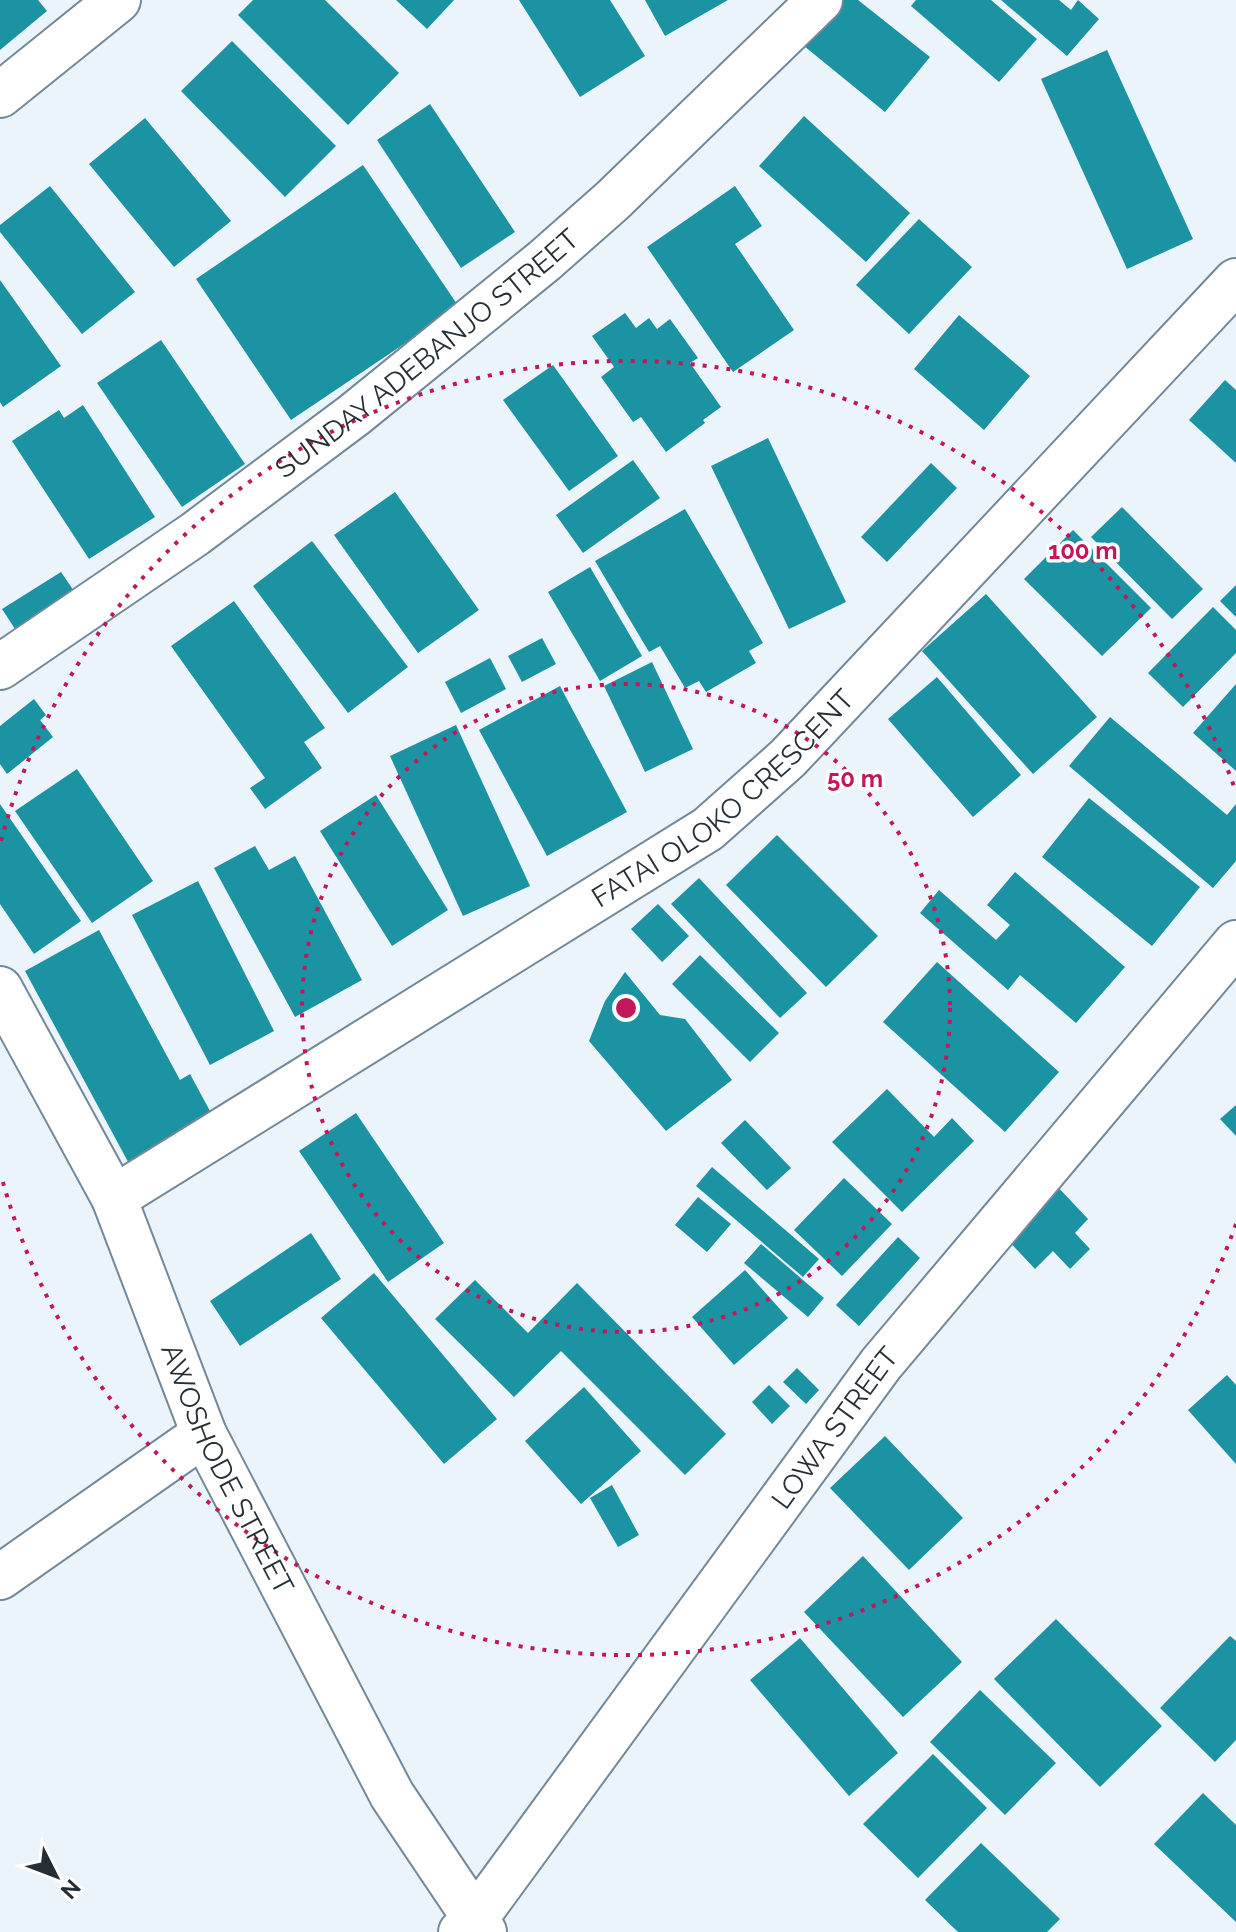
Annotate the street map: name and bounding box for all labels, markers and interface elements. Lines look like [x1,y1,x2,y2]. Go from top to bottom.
street label: SUNDAY ADEBANJO STREET [269,222,586,485]
text: 100 m [1048,536,1118,565]
street label: FATAI OLOKO CRESCENT [586,683,861,914]
text: 50 m [827,764,883,793]
centre of rings [612,994,640,1022]
street label: AWOSHODE STREET [154,1339,300,1600]
street label: LOWA STREET [765,1340,905,1515]
north arrow [16,1836,96,1916]
text: N [56,1874,86,1904]

